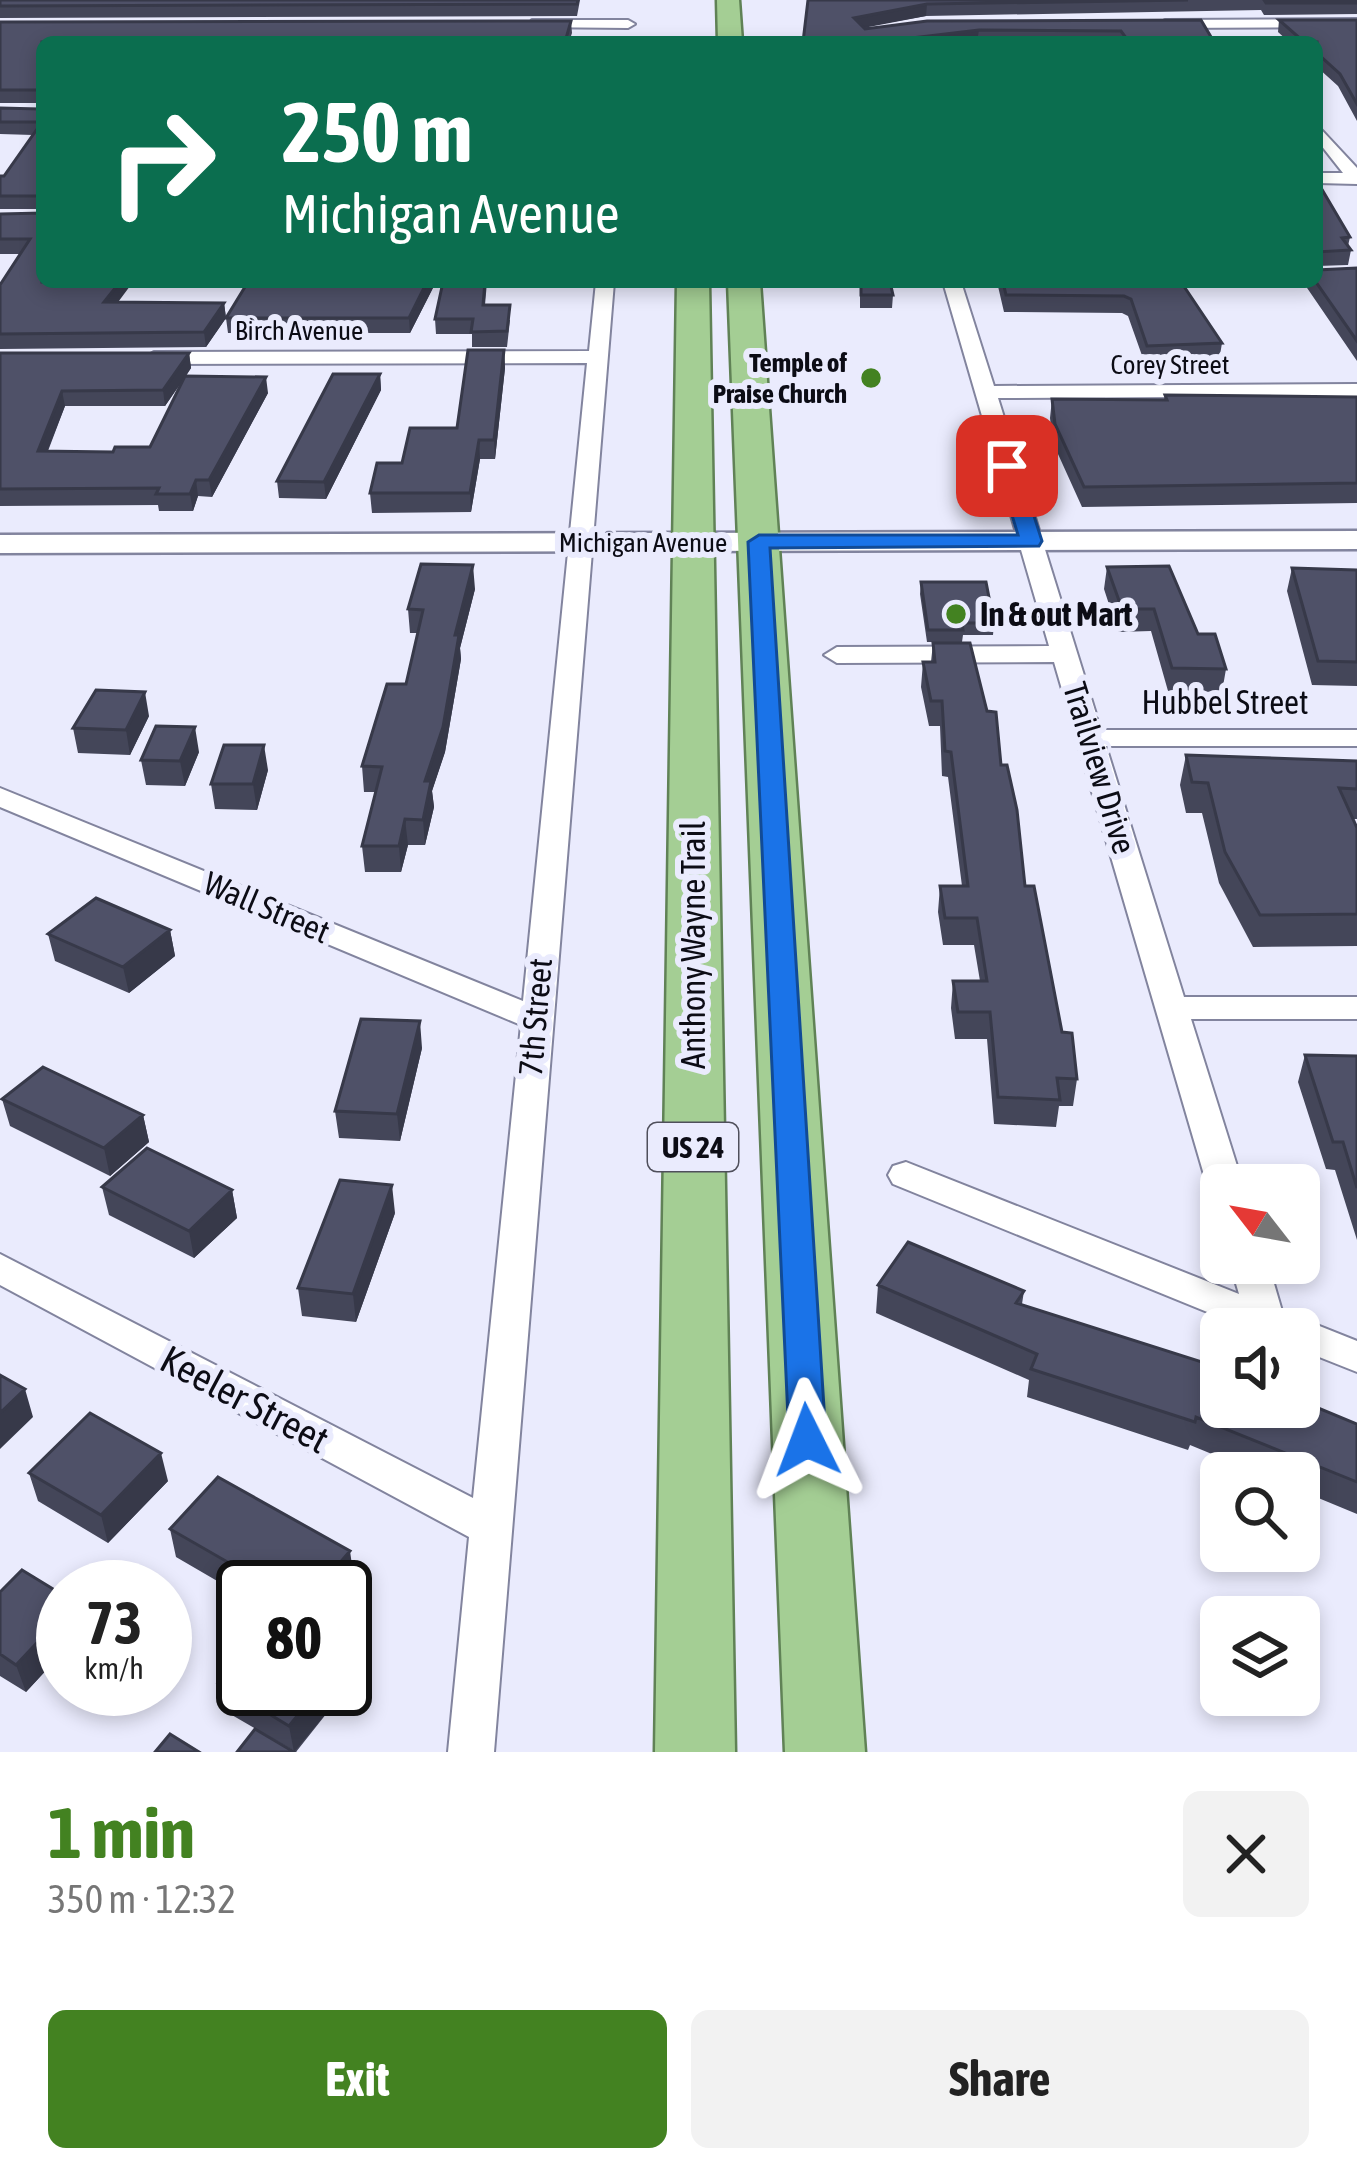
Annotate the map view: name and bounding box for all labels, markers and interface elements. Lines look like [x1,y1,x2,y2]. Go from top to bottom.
icon: right [84,84,240,240]
text: 250 m [282,84,472,180]
text: Michigan Avenue [282,183,620,244]
street label: Birch Avenue [235,315,363,346]
place label: Temple of Praise Church [713,347,848,409]
street label: Corey Street [1111,349,1230,380]
marker: Temple of Praise Church [858,365,884,391]
pin [956,415,1058,517]
icon: arrive [974,433,1040,499]
street label: Michigan Avenue [559,527,727,558]
place label: In & out Mart [980,595,1133,633]
marker: In & out Mart [943,601,969,627]
street label: Trailview Drive [1056,678,1144,858]
street label: Hubbel Street [1141,683,1309,721]
street label: Anthony Wayne Trail [674,821,712,1069]
street label: Wall Street [198,864,336,950]
street label: 7th Street [511,957,559,1077]
road number: US 24 [648,1123,738,1171]
north arrow [1200,1164,1320,1284]
map controls [1200,1164,1320,1716]
button: sound [1200,1308,1320,1428]
street label: Keeler Street [154,1336,336,1462]
position arrow [744,1377,870,1503]
button: search [1200,1452,1320,1572]
speed limit sign: 80 [216,1560,372,1716]
text: 73 [86,1588,142,1657]
button: layers [1200,1596,1320,1716]
text: km/h [84,1651,144,1685]
text: 1 min [48,1791,195,1873]
button: close [1183,1791,1309,1917]
text: 350 m · 12:32 [48,1877,236,1921]
button: Exit [48,2010,667,2148]
button: Share [691,2010,1309,2148]

